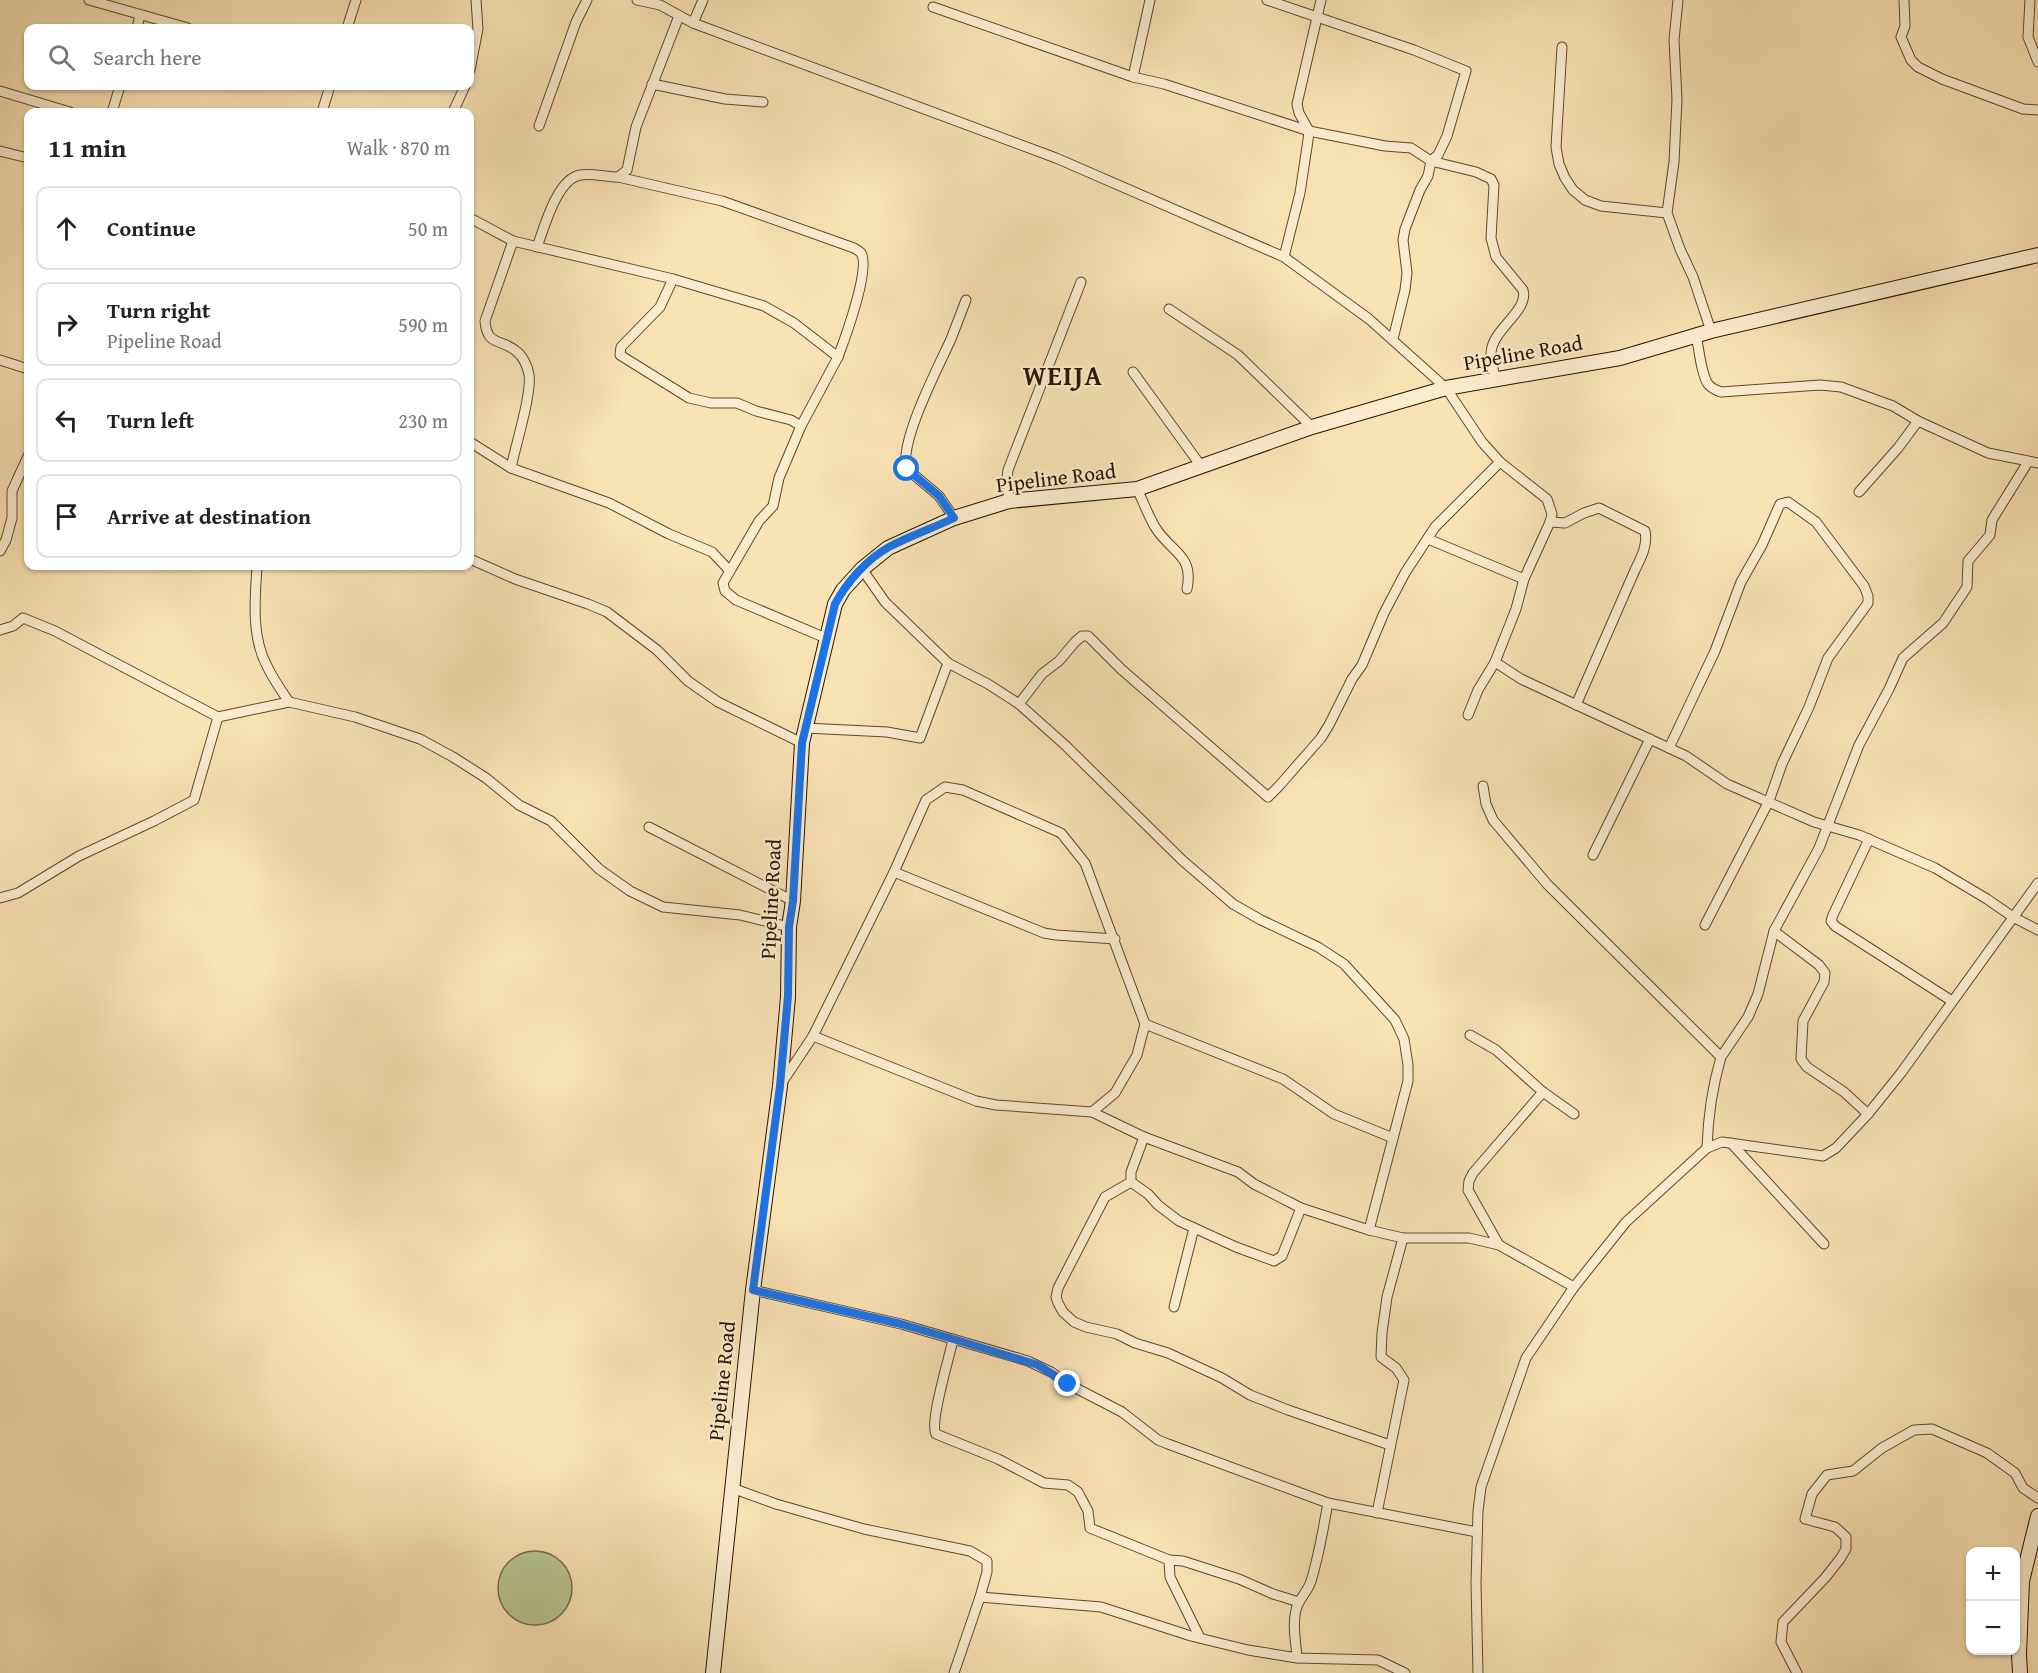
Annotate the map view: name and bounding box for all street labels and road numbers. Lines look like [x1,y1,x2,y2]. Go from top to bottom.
street label: Pipeline Road [1461,327,1586,378]
street label: Pipeline Road [994,455,1118,500]
street label: Pipeline Road [752,837,789,960]
street label: Pipeline Road [700,1319,743,1442]

